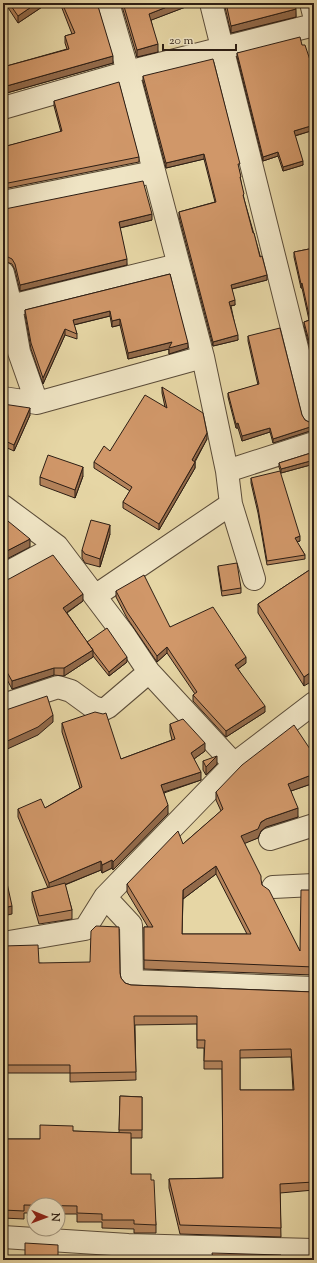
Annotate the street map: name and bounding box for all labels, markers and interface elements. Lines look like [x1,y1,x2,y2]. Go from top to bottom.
scale bar [163,26,236,52]
text: 20 m [169,32,194,50]
north arrow [26,1197,66,1237]
text: N [47,1212,63,1222]

